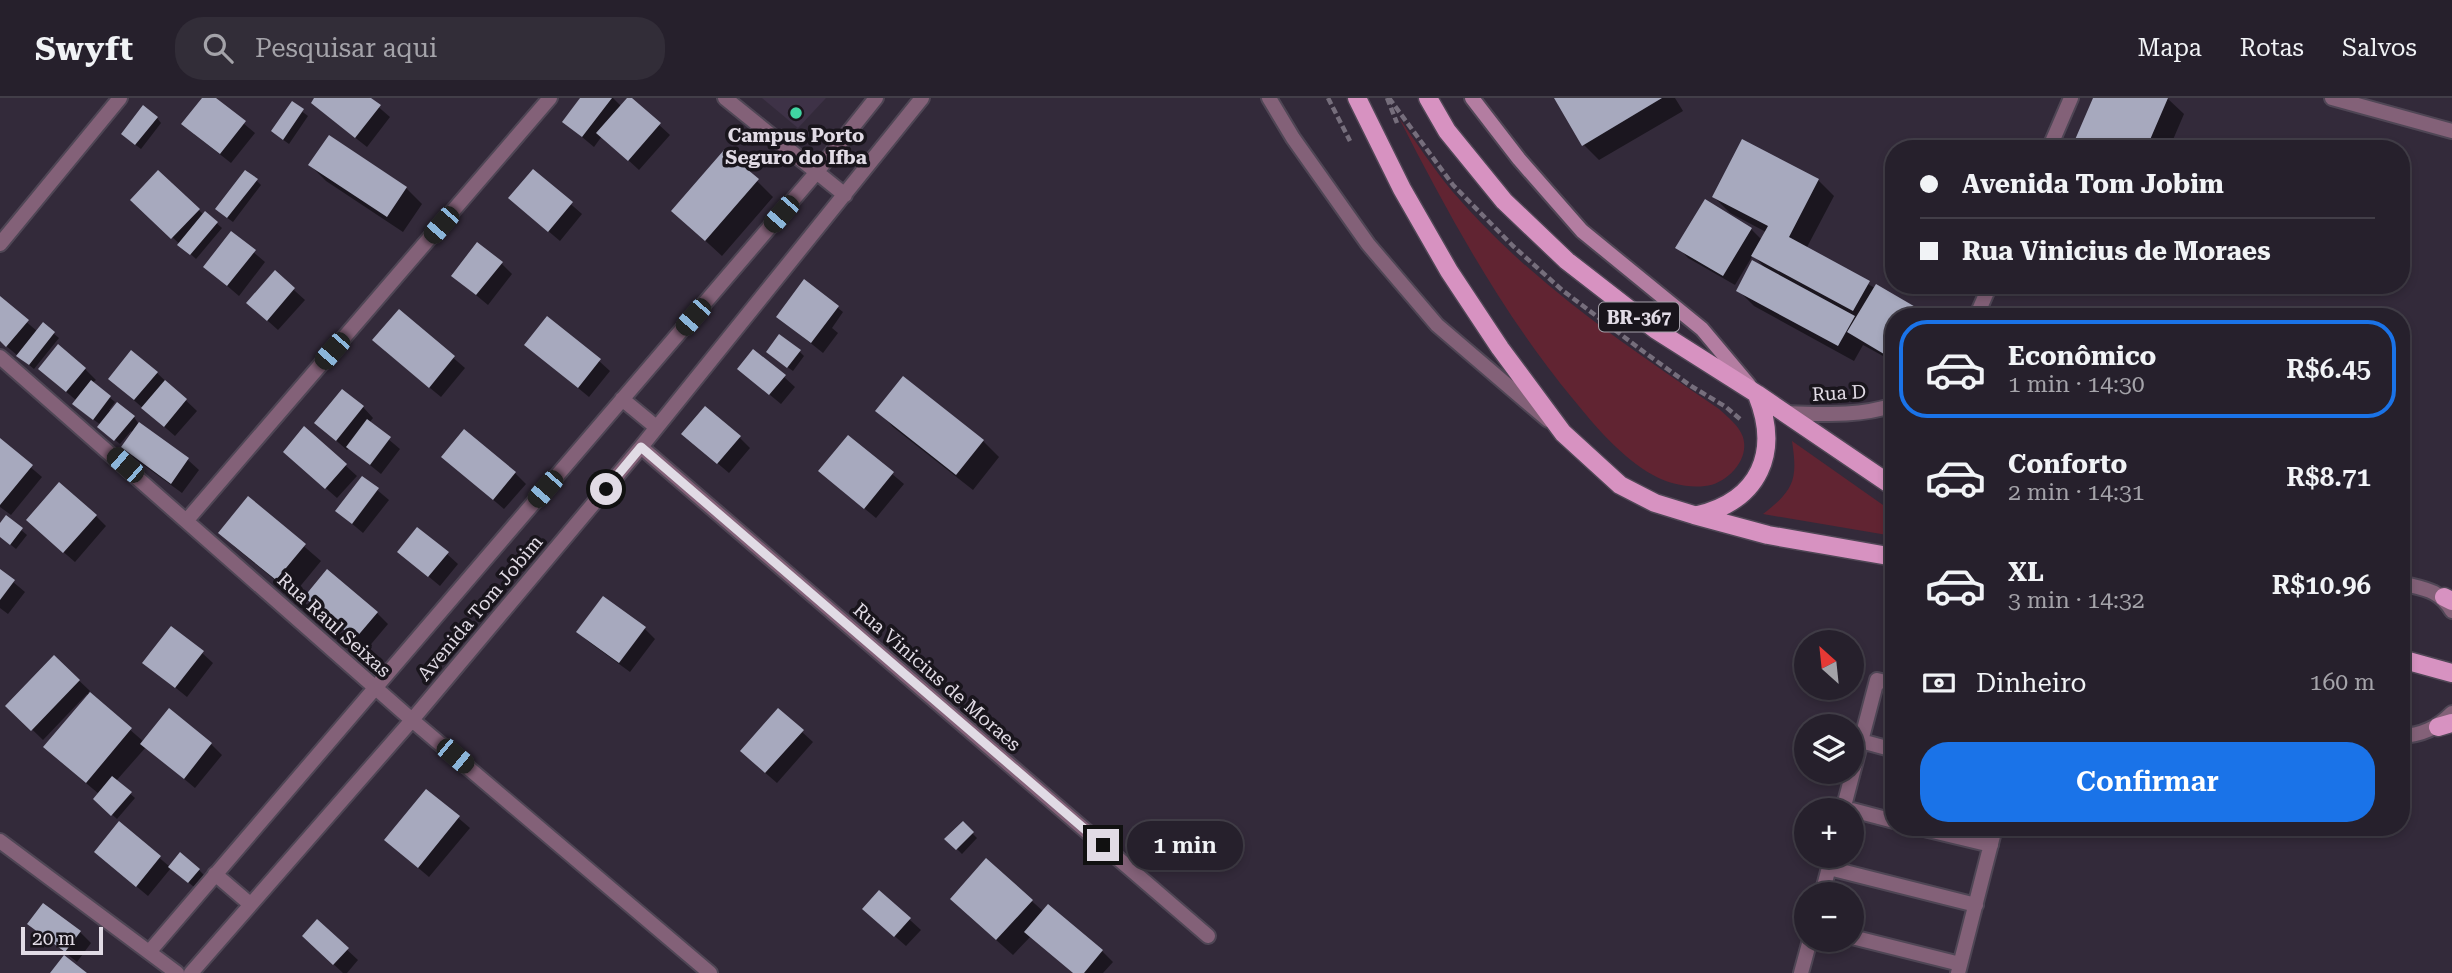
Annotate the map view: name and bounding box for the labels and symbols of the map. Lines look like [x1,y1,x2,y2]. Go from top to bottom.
marker: Campus Porto Seguro do Ifba [788,105,804,121]
place label: Campus Porto Seguro do Ifba [725,124,867,169]
car [760,191,803,237]
car [420,202,463,248]
car [672,294,715,340]
road number: BR-367 [1599,302,1679,331]
car [311,328,354,374]
street label: Rua D [1811,380,1867,406]
car [103,443,148,487]
car [524,466,567,512]
route start [590,473,622,505]
street label: Avenida Tom Jobim [413,531,547,685]
street label: Rua Raul Seixas [273,568,395,682]
street label: Rua Vinicius de Moraes [849,598,1025,756]
north arrow [1794,630,1864,700]
car [433,734,478,778]
callout: 1 min [1128,820,1243,870]
route end [1087,829,1119,861]
scale bar [21,924,103,956]

